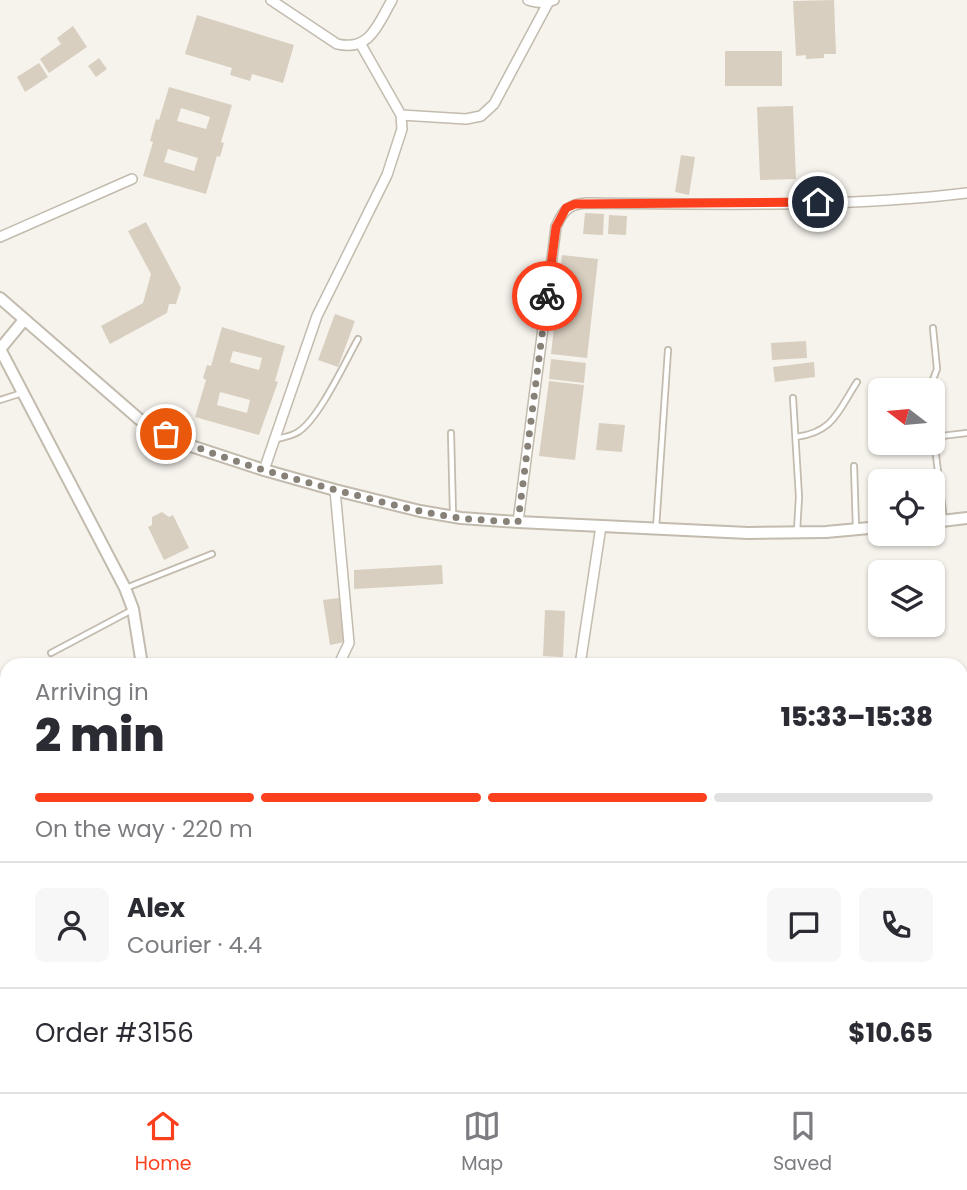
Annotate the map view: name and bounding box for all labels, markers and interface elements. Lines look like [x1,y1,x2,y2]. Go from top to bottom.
pin [788,172,848,232]
icon: home [799,183,837,221]
courier [512,261,582,331]
icon: bike [528,277,566,315]
north arrow [868,378,945,455]
map controls [868,378,945,637]
pin [136,404,196,464]
icon: bag [147,415,185,453]
button: locate [868,469,945,546]
button: layers [868,560,945,637]
text: Arriving in [35,676,149,708]
text: 15:33–15:38 [781,699,933,735]
text: 2 min [35,703,165,767]
text: On the way · 220 m [35,813,253,845]
button: person [35,888,109,962]
button: chat [767,888,841,962]
button: phone [859,888,933,962]
text: Alex [127,890,185,926]
text: Courier · 4.4 [127,929,262,961]
text: Order #3156 [35,1015,194,1051]
text: $10.65 [848,1015,933,1051]
tab: Home [135,1107,192,1178]
tab: Map [461,1107,503,1178]
tab: Saved [773,1107,832,1178]

